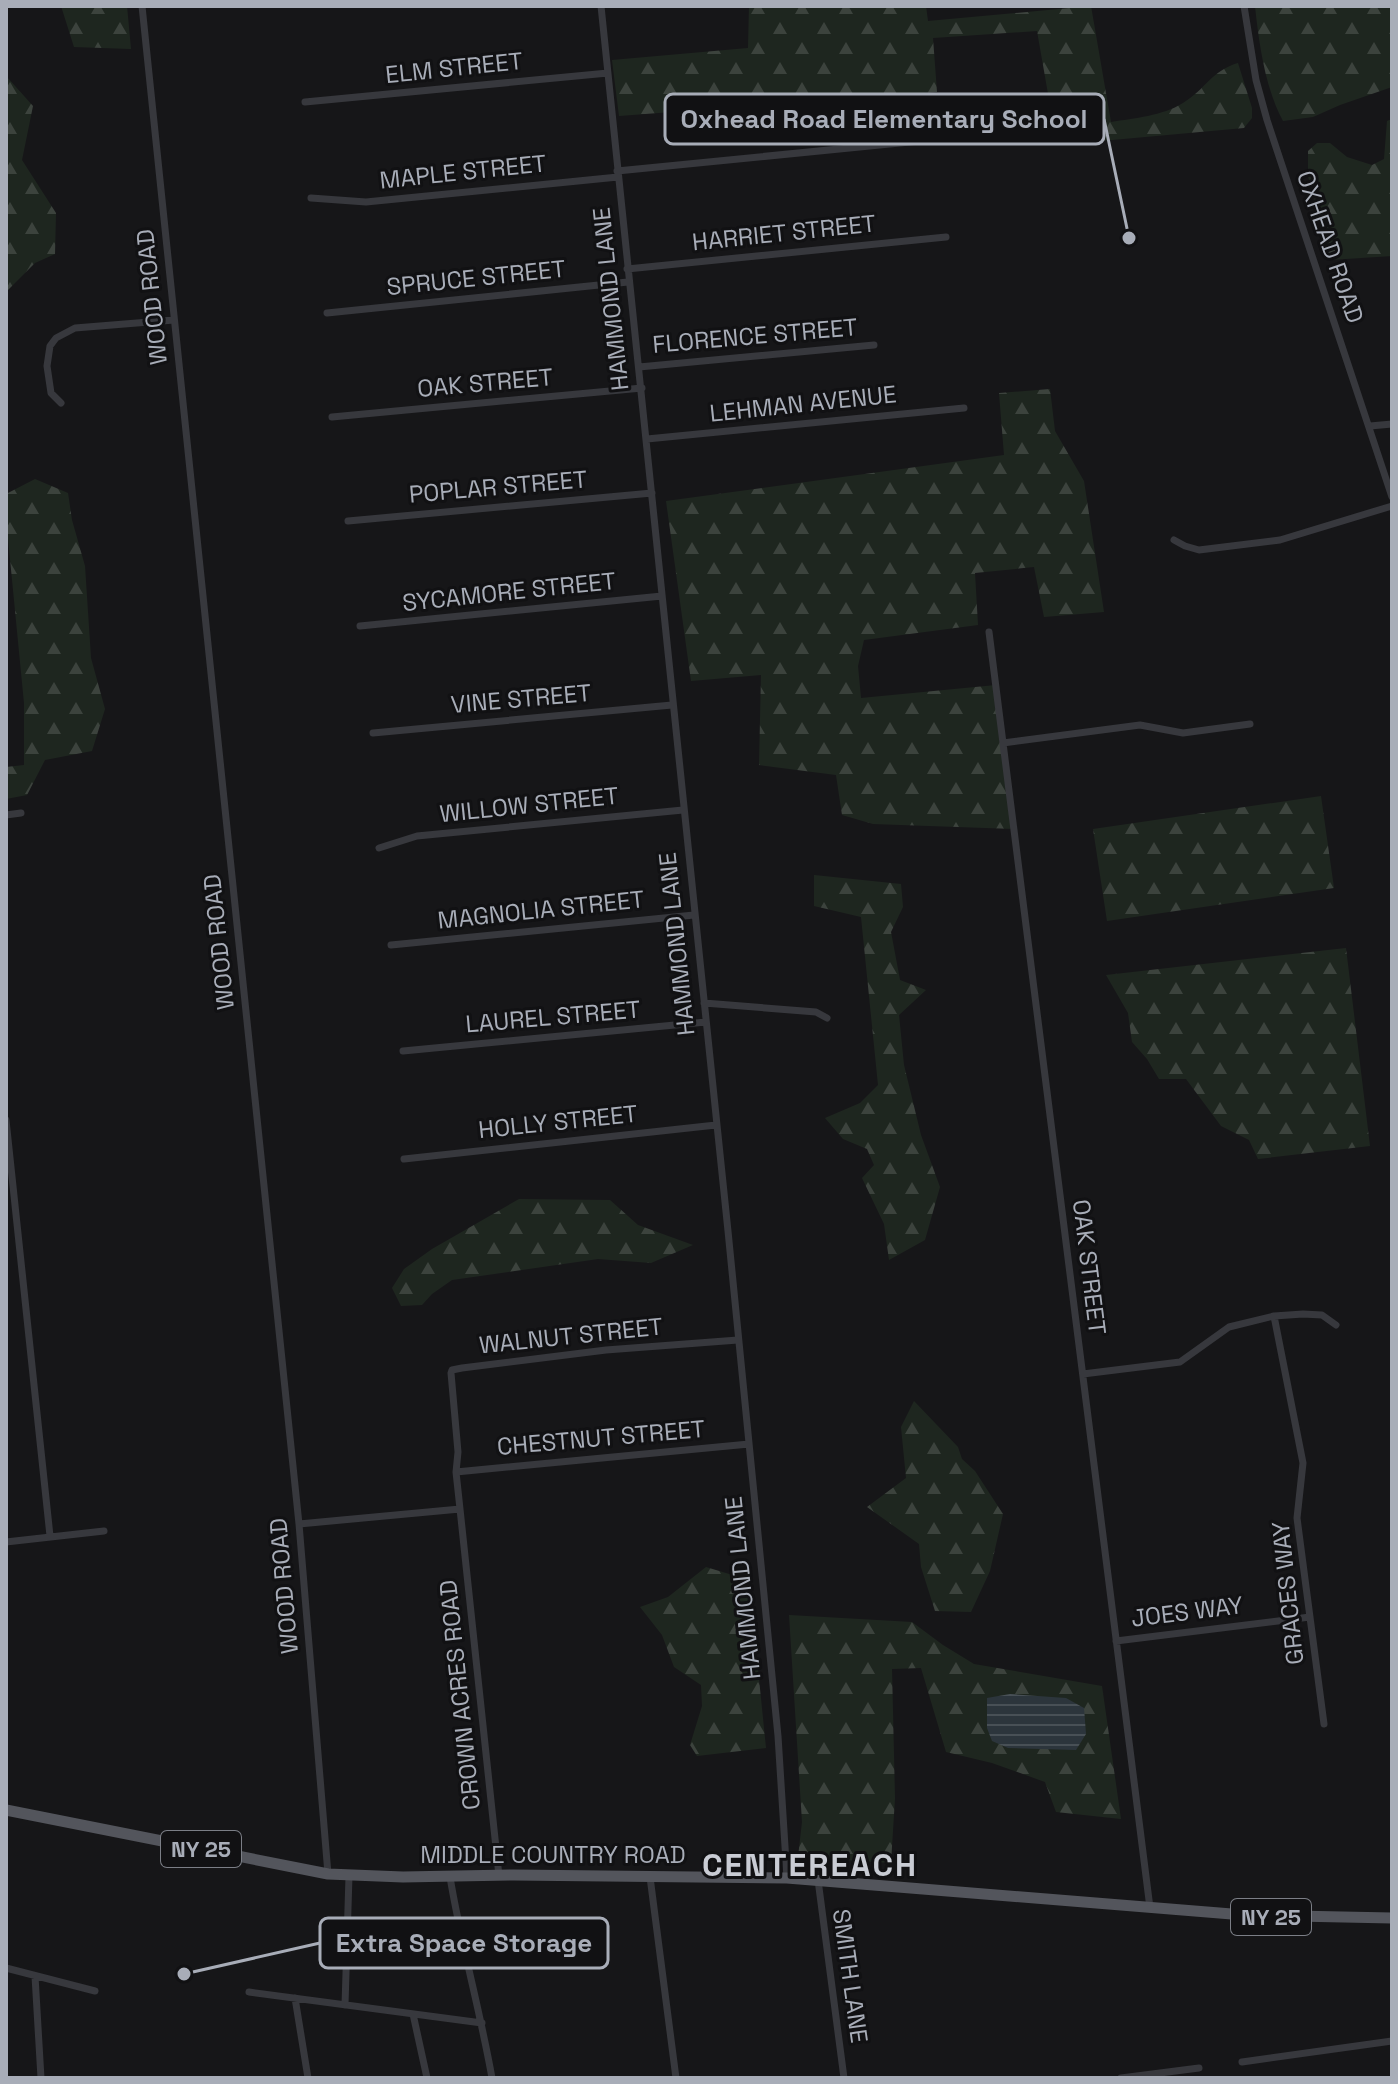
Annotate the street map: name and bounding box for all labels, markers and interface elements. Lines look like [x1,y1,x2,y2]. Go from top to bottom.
street label: ELM STREET [384,45,524,90]
callout: Oxhead Road Elementary School [665,94,1104,144]
text: Oxhead Road Elementary School [681,102,1087,136]
street label: MAPLE STREET [378,147,548,196]
street label: OXHEAD ROAD [1290,166,1371,327]
street label: HAMMOND LANE [585,206,636,392]
street label: HARRIET STREET [691,207,877,258]
street label: WOOD ROAD [129,228,174,367]
street label: SPRUCE STREET [385,253,567,302]
street label: FLORENCE STREET [651,311,859,360]
street label: OAK STREET [416,361,554,404]
street label: LEHMAN AVENUE [708,378,898,429]
street label: POPLAR STREET [408,463,588,510]
street label: SYCAMORE STREET [401,565,617,618]
street label: VINE STREET [450,677,592,720]
street label: WILLOW STREET [438,780,620,829]
street label: HAMMOND LANE [651,851,702,1037]
street label: WOOD ROAD [196,873,241,1012]
street label: MAGNOLIA STREET [436,883,646,936]
street label: LAUREL STREET [464,993,642,1040]
street label: HOLLY STREET [477,1098,639,1145]
street label: OAK STREET [1066,1197,1113,1336]
street label: WALNUT STREET [478,1310,664,1361]
street label: CHESTNUT STREET [496,1413,706,1462]
street label: HAMMOND LANE [717,1495,768,1681]
street label: WOOD ROAD [262,1517,305,1655]
street label: GRACES WAY [1265,1520,1310,1666]
street label: CROWN ACRES ROAD [432,1579,487,1812]
street label: JOES WAY [1129,1589,1245,1634]
road number: NY 25 [161,1831,241,1867]
street label: MIDDLE COUNTRY ROAD [420,1839,686,1870]
district label: CENTEREACH [702,1845,918,1885]
road number: NY 25 [1231,1899,1311,1935]
street label: SMITH LANE [826,1907,875,2045]
callout: Extra Space Storage [320,1918,608,1968]
text: Extra Space Storage [336,1926,592,1960]

